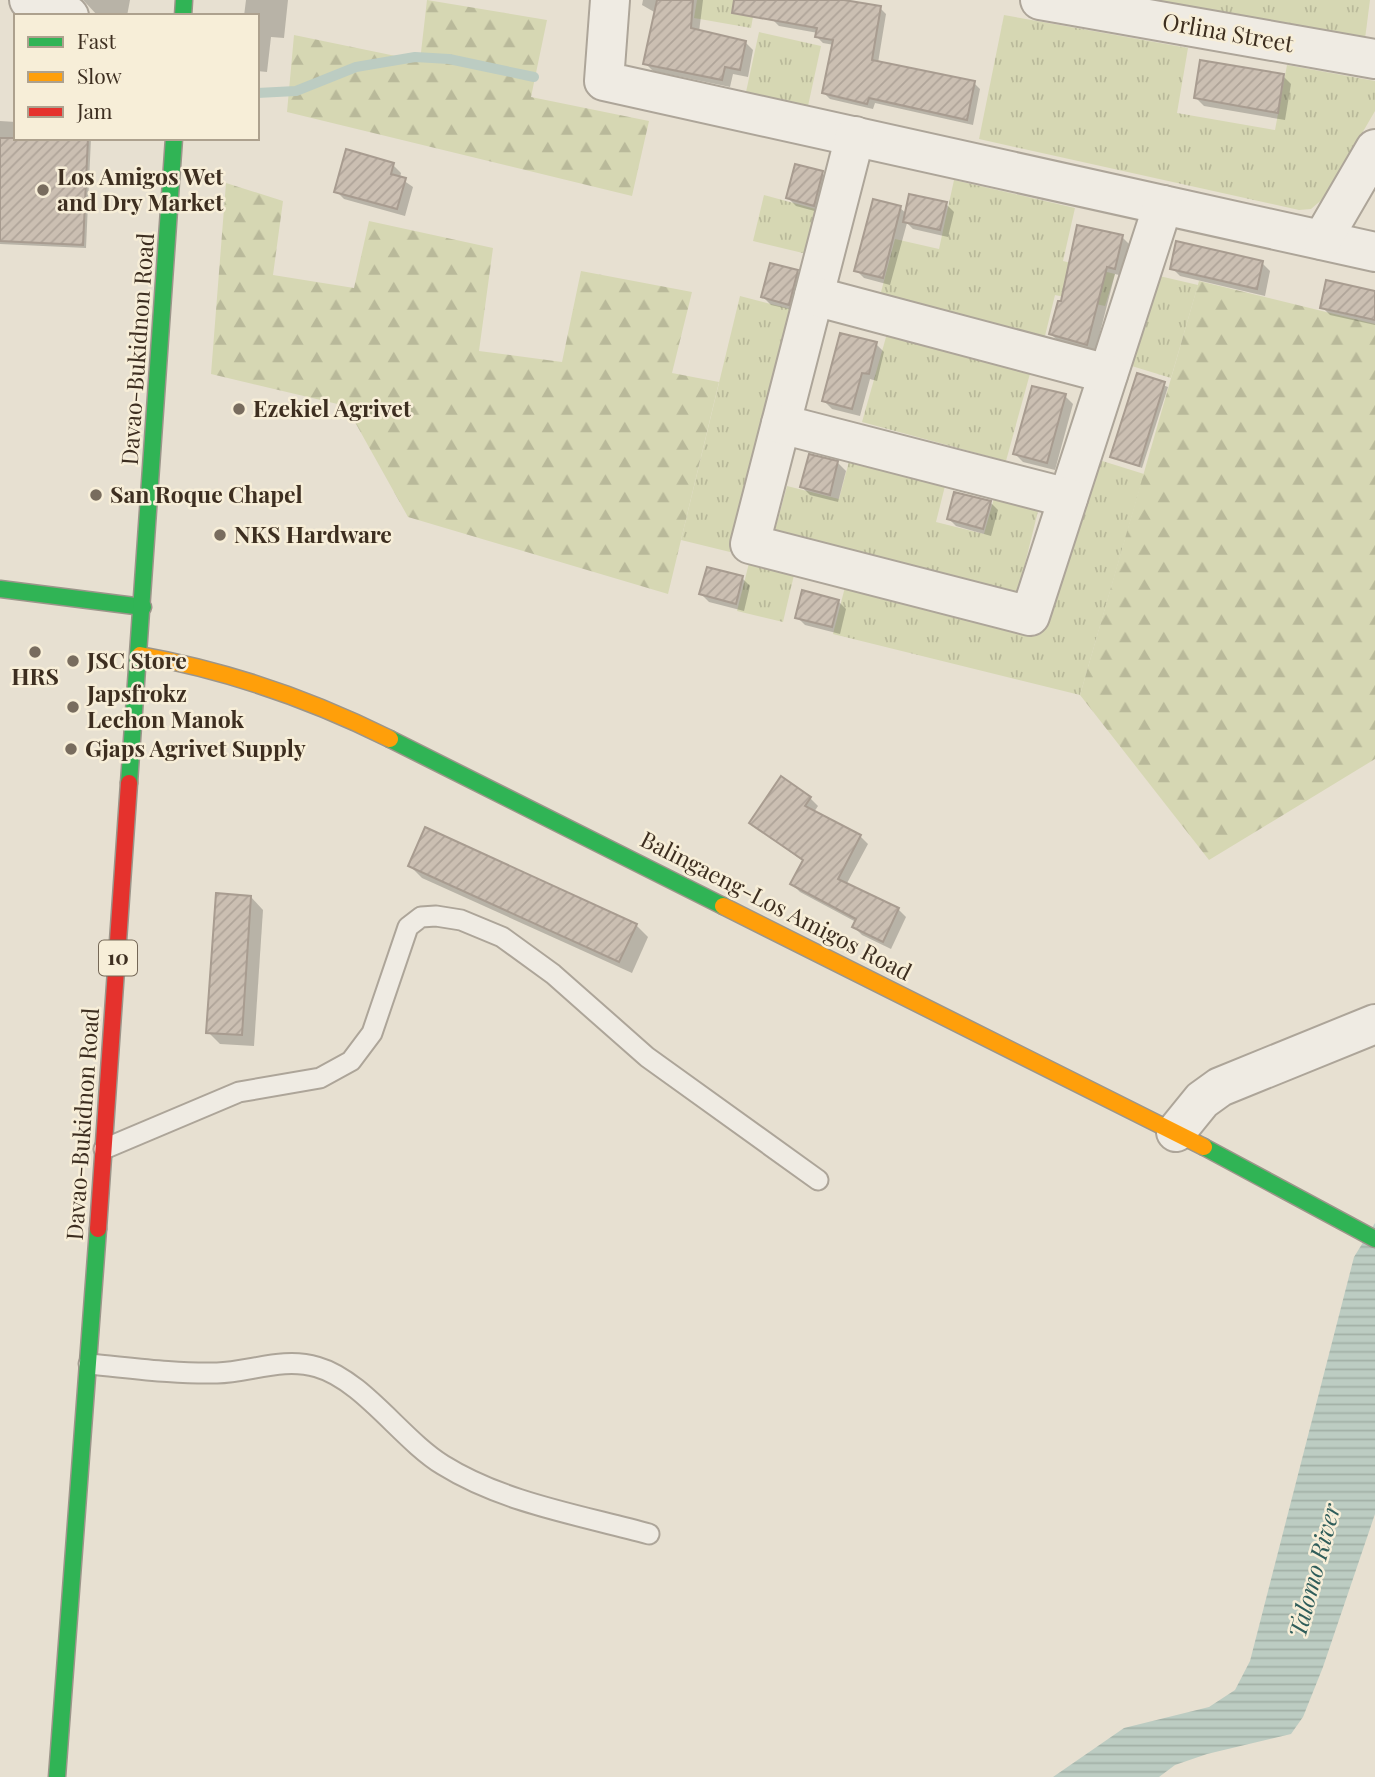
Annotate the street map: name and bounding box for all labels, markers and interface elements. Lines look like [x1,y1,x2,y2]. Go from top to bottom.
street label: Orlina Street [1160,5,1297,58]
legend [14,14,259,140]
text: Fast [77,26,116,54]
text: Slow [77,61,122,89]
text: Jam [76,96,113,124]
place label: Los Amigos Wet and Dry Market [57,160,224,217]
marker: Los Amigos Wet and Dry Market [35,182,51,198]
street label: Davao-Bukidnon Road [113,232,160,466]
place label: Ezekiel Agrivet [253,392,412,423]
marker: Ezekiel Agrivet [231,401,247,417]
place label: San Roque Chapel [110,478,303,509]
marker: San Roque Chapel [88,487,104,503]
place label: NKS Hardware [234,518,392,549]
marker: NKS Hardware [212,527,228,543]
marker: HRS [27,644,43,660]
place label: JSC Store [86,644,187,675]
marker: JSC Store [65,653,81,669]
place label: HRS [11,660,59,691]
place label: Japsfrokz Lechon Manok [86,677,244,734]
marker: Japsfrokz Lechon Manok [65,699,81,715]
place label: Gjaps Agrivet Supply [85,732,306,763]
marker: Gjaps Agrivet Supply [63,741,79,757]
street label: Balingaeng-Los Amigos Road [636,823,918,987]
road number: 10 [99,940,137,976]
street label: Davao-Bukidnon Road [58,1007,105,1241]
water label: Talomo River [1280,1499,1347,1641]

